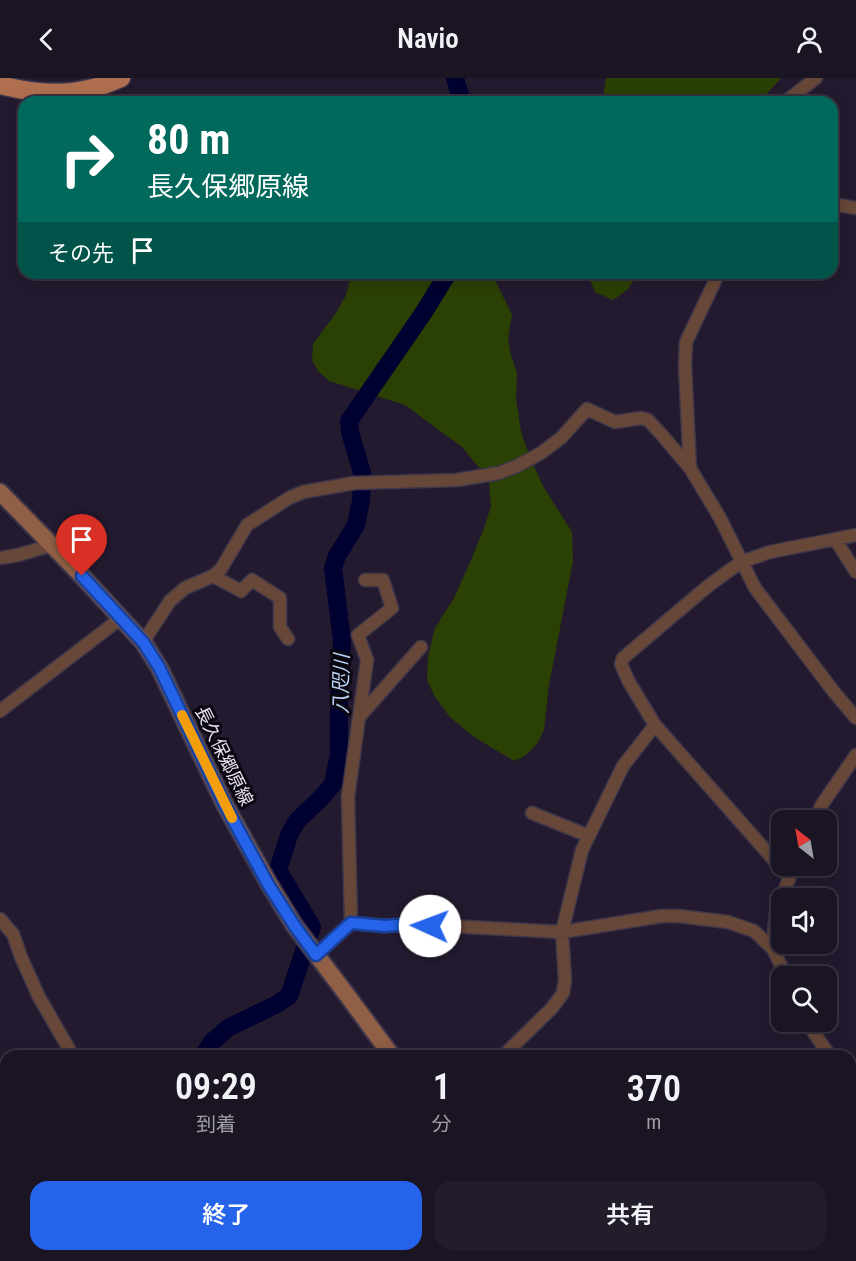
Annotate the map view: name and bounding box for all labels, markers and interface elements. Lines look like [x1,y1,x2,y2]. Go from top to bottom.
icon: back [30,23,63,56]
text: Navio [397,23,459,55]
icon: person [793,23,826,56]
text: 80 m [147,115,230,164]
icon: right [48,120,126,198]
text: 長久保郷原線 [147,171,309,203]
icon: arrive [126,234,159,267]
text: その先 [48,241,114,266]
pin [56,514,107,576]
icon: arrive [65,523,98,556]
water label: 八咫川 [328,652,354,714]
street label: 長久保郷原線 [191,703,258,809]
north arrow [771,810,837,876]
map controls [771,810,837,1032]
button: sound [771,888,837,954]
position arrow [398,894,462,958]
button: search [771,966,837,1032]
text: 09:29 [175,1066,257,1108]
text: 1 [433,1066,451,1108]
text: 370 [627,1068,681,1110]
text: m [646,1110,661,1134]
text: 到着 [196,1112,236,1136]
text: 分 [432,1112,452,1136]
button: 終了 [30,1181,422,1250]
button: 共有 [434,1181,826,1250]

